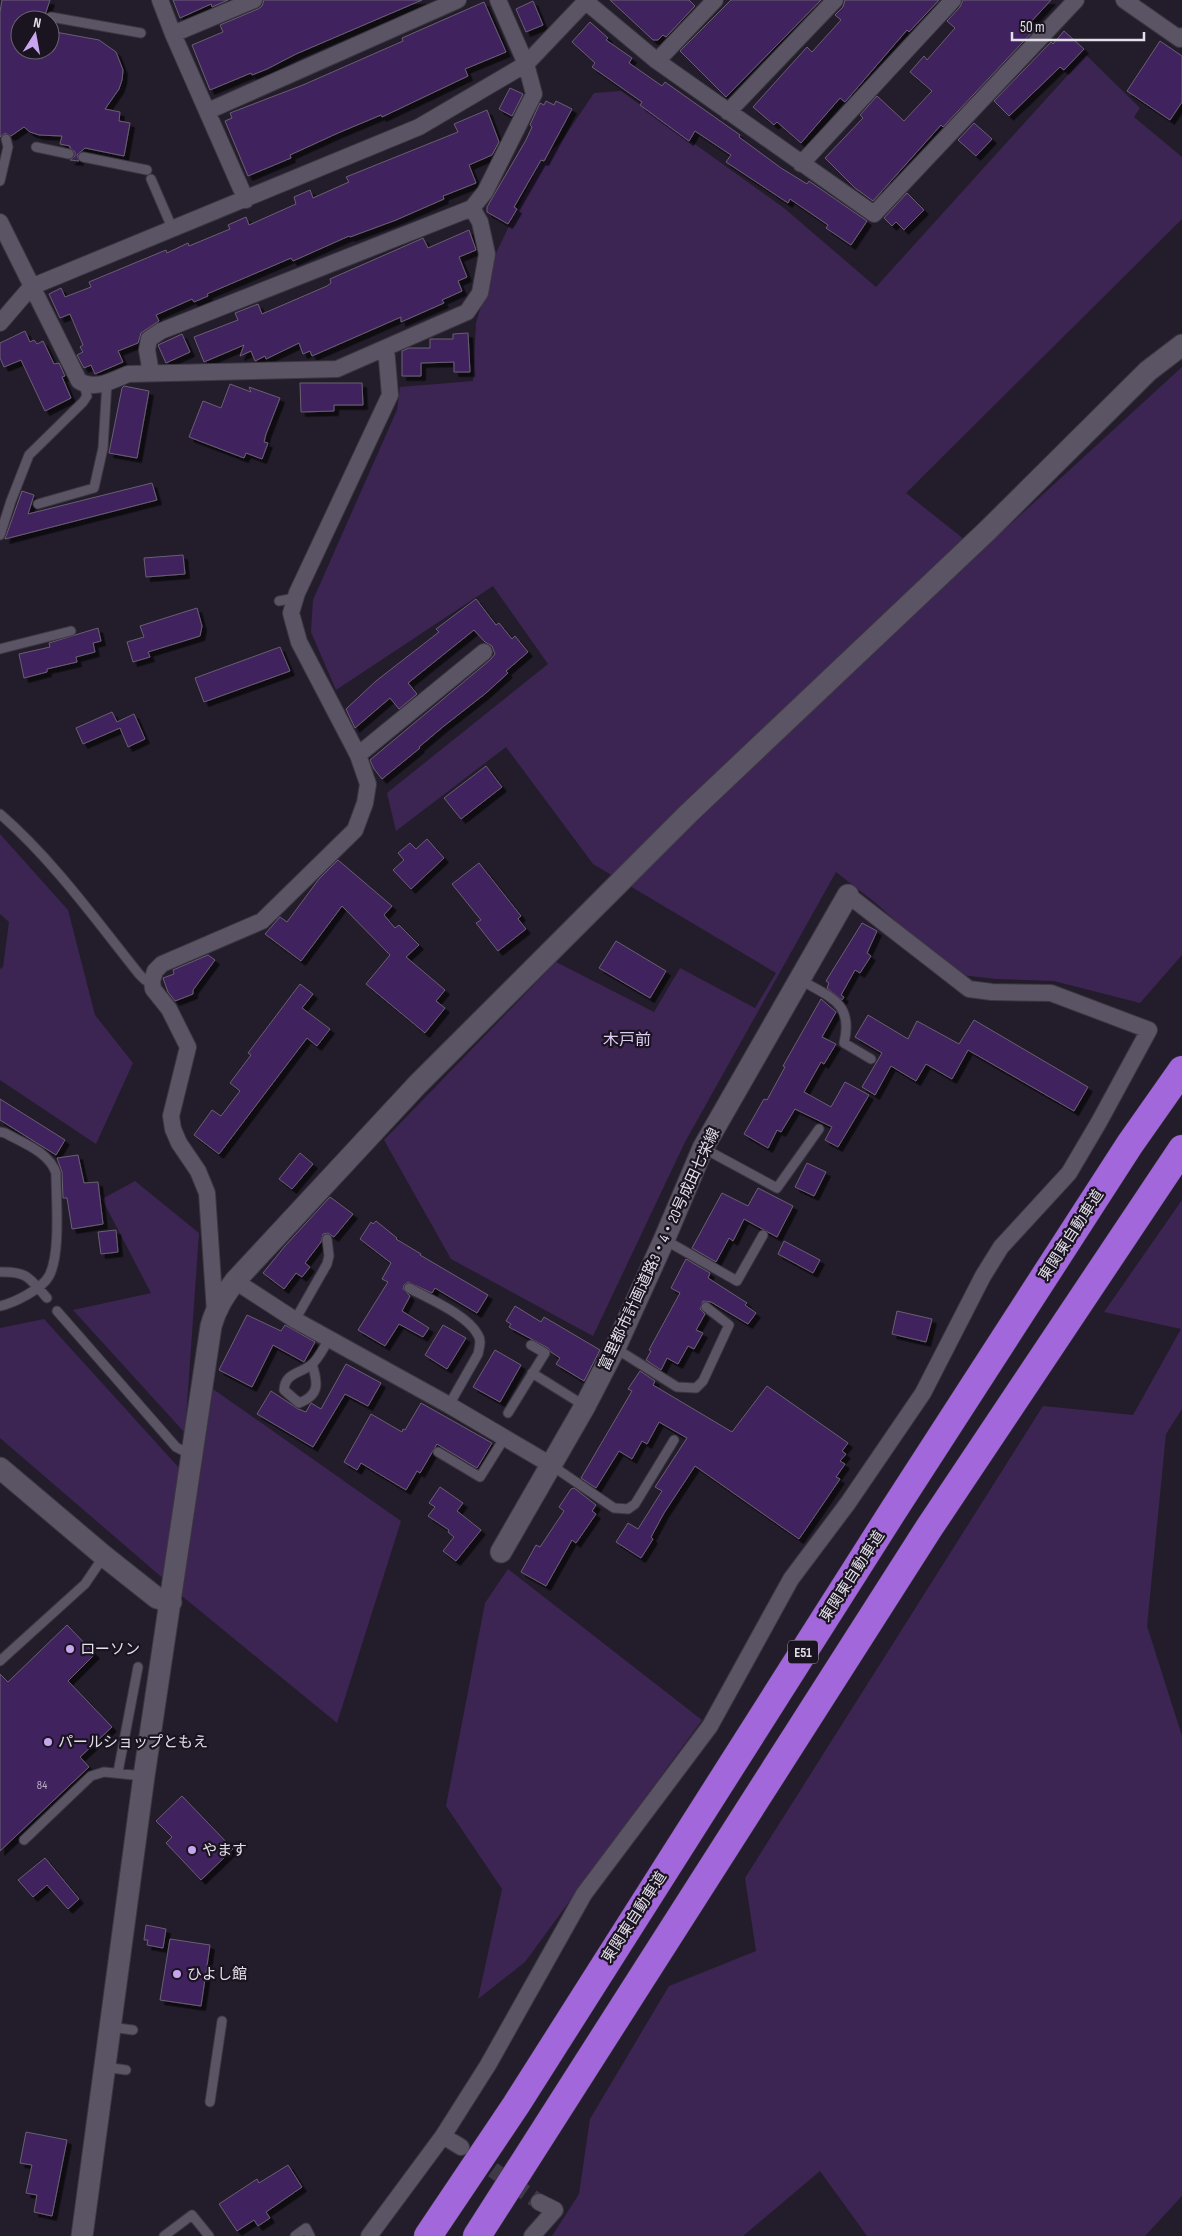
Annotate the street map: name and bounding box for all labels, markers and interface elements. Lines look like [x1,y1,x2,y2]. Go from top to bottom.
north arrow [10,10,60,60]
scale bar [1012,10,1144,42]
text: N [32,14,43,32]
text: 50 m [1020,18,1045,37]
district label: 木戸前 [603,1031,651,1050]
street label: 富里都市計画道路3・4・20号成田七栄線 [595,1125,724,1374]
street label: 東関東自動車道 [1035,1186,1108,1284]
street label: 東関東自動車道 [816,1527,889,1625]
place label: ローソン [80,1640,140,1659]
road number: E51 [788,1640,818,1664]
marker: ローソン [64,1643,76,1655]
place label: パールショップともえ [58,1733,208,1752]
marker: パールショップともえ [42,1736,54,1748]
house number: 84 [37,1778,47,1793]
place label: やます [202,1841,247,1860]
marker: やます [186,1844,198,1856]
street label: 東関東自動車道 [598,1868,671,1966]
place label: ひよし館 [187,1965,247,1984]
marker: ひよし館 [171,1968,183,1980]

